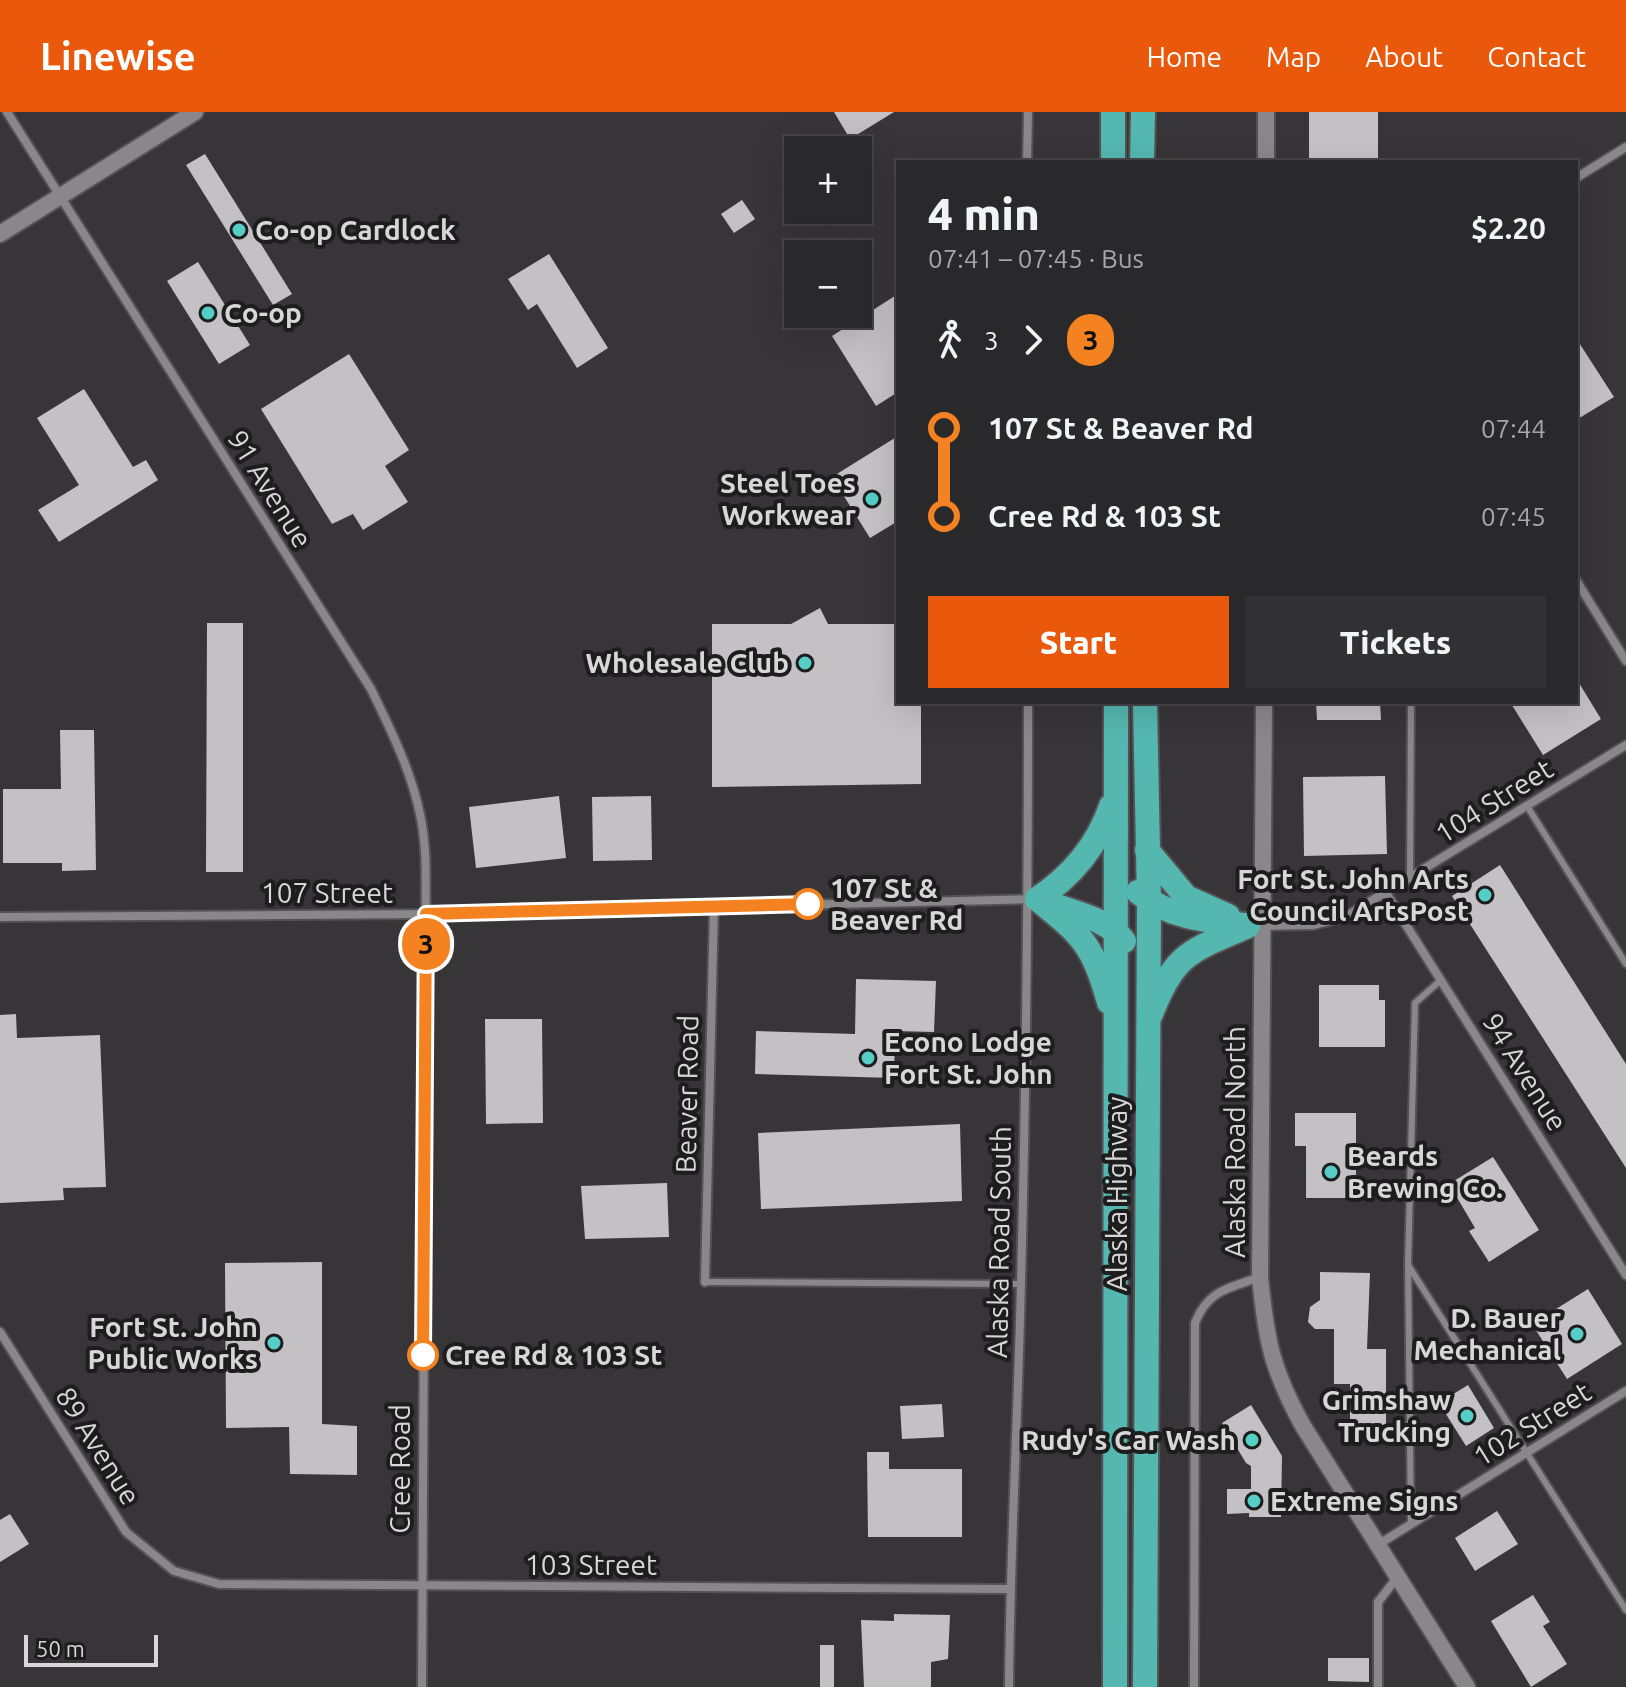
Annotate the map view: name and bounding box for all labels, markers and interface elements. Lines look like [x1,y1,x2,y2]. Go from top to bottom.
text: Linewise [40,35,196,77]
text: Home [1147,41,1222,72]
text: Map [1266,41,1321,72]
text: About [1365,41,1443,72]
text: Contact [1487,41,1586,72]
map controls [784,136,872,328]
button: + [784,136,872,224]
text: 4 min [928,189,1040,238]
text: $2.20 [1471,211,1546,245]
place label: Co-op Cardlock [255,214,456,245]
marker: Co-op Cardlock [230,221,248,239]
button: − [784,240,872,328]
text: 07:41 – 07:45 · Bus [928,244,1144,273]
place label: Co-op [224,297,302,328]
marker: Co-op [199,304,217,322]
icon: walk [928,318,972,362]
icon: forward [1011,318,1055,362]
text: 3 [1083,324,1098,355]
text: 3 [984,326,999,355]
text: 107 St & Beaver Rd [988,411,1254,445]
text: 07:44 [1481,414,1546,443]
street label: 91 Avenue [222,424,319,553]
place label: Steel Toes Workwear [720,467,856,530]
marker: Steel Toes Workwear [863,490,881,508]
text: Cree Rd & 103 St [988,499,1221,533]
text: 07:45 [1481,502,1546,531]
button: Start [928,596,1229,688]
button: Tickets [1245,596,1546,688]
place label: Wholesale Club [586,647,789,678]
marker: Wholesale Club [796,654,814,672]
street label: 104 Street [1430,752,1558,849]
place label: Fort St. John Arts Council ArtsPost [1237,863,1469,926]
place label: 107 St & Beaver Rd [830,872,963,935]
street label: 107 Street [261,877,393,908]
marker: Fort St. John Arts Council ArtsPost [1476,886,1494,904]
marker: 107 St & Beaver Rd [793,889,823,919]
line badge: 3 [400,918,452,970]
text: 3 [418,928,434,959]
street label: 94 Avenue [1477,1007,1574,1136]
street label: Beaver Road [670,1015,703,1173]
place label: Econo Lodge Fort St. John [884,1026,1053,1089]
street label: Alaska Road North [1219,1026,1250,1258]
marker: Econo Lodge Fort St. John [859,1049,877,1067]
street label: Alaska Highway [1101,1097,1132,1292]
street label: Alaska Road South [981,1126,1016,1358]
place label: Beards Brewing Co. [1347,1140,1503,1203]
marker: Beards Brewing Co. [1322,1163,1340,1181]
place label: D. Bauer Mechanical [1414,1302,1561,1365]
place label: Fort St. John Public Works [88,1311,258,1374]
marker: D. Bauer Mechanical [1568,1325,1586,1343]
marker: Fort St. John Public Works [265,1334,283,1352]
place label: Cree Rd & 103 St [445,1339,662,1370]
marker: Cree Rd & 103 St [408,1340,438,1370]
street label: 102 Street [1468,1375,1596,1472]
street label: 89 Avenue [50,1381,147,1510]
place label: Grimshaw Trucking [1322,1384,1451,1447]
street label: Cree Road [384,1404,415,1534]
marker: Grimshaw Trucking [1458,1407,1476,1425]
place label: Rudy's Car Wash [1021,1424,1236,1455]
marker: Rudy's Car Wash [1243,1431,1261,1449]
place label: Extreme Signs [1270,1485,1459,1516]
marker: Extreme Signs [1245,1492,1263,1510]
street label: 103 Street [525,1549,657,1580]
scale bar [24,1631,158,1667]
text: 50 m [36,1636,85,1661]

